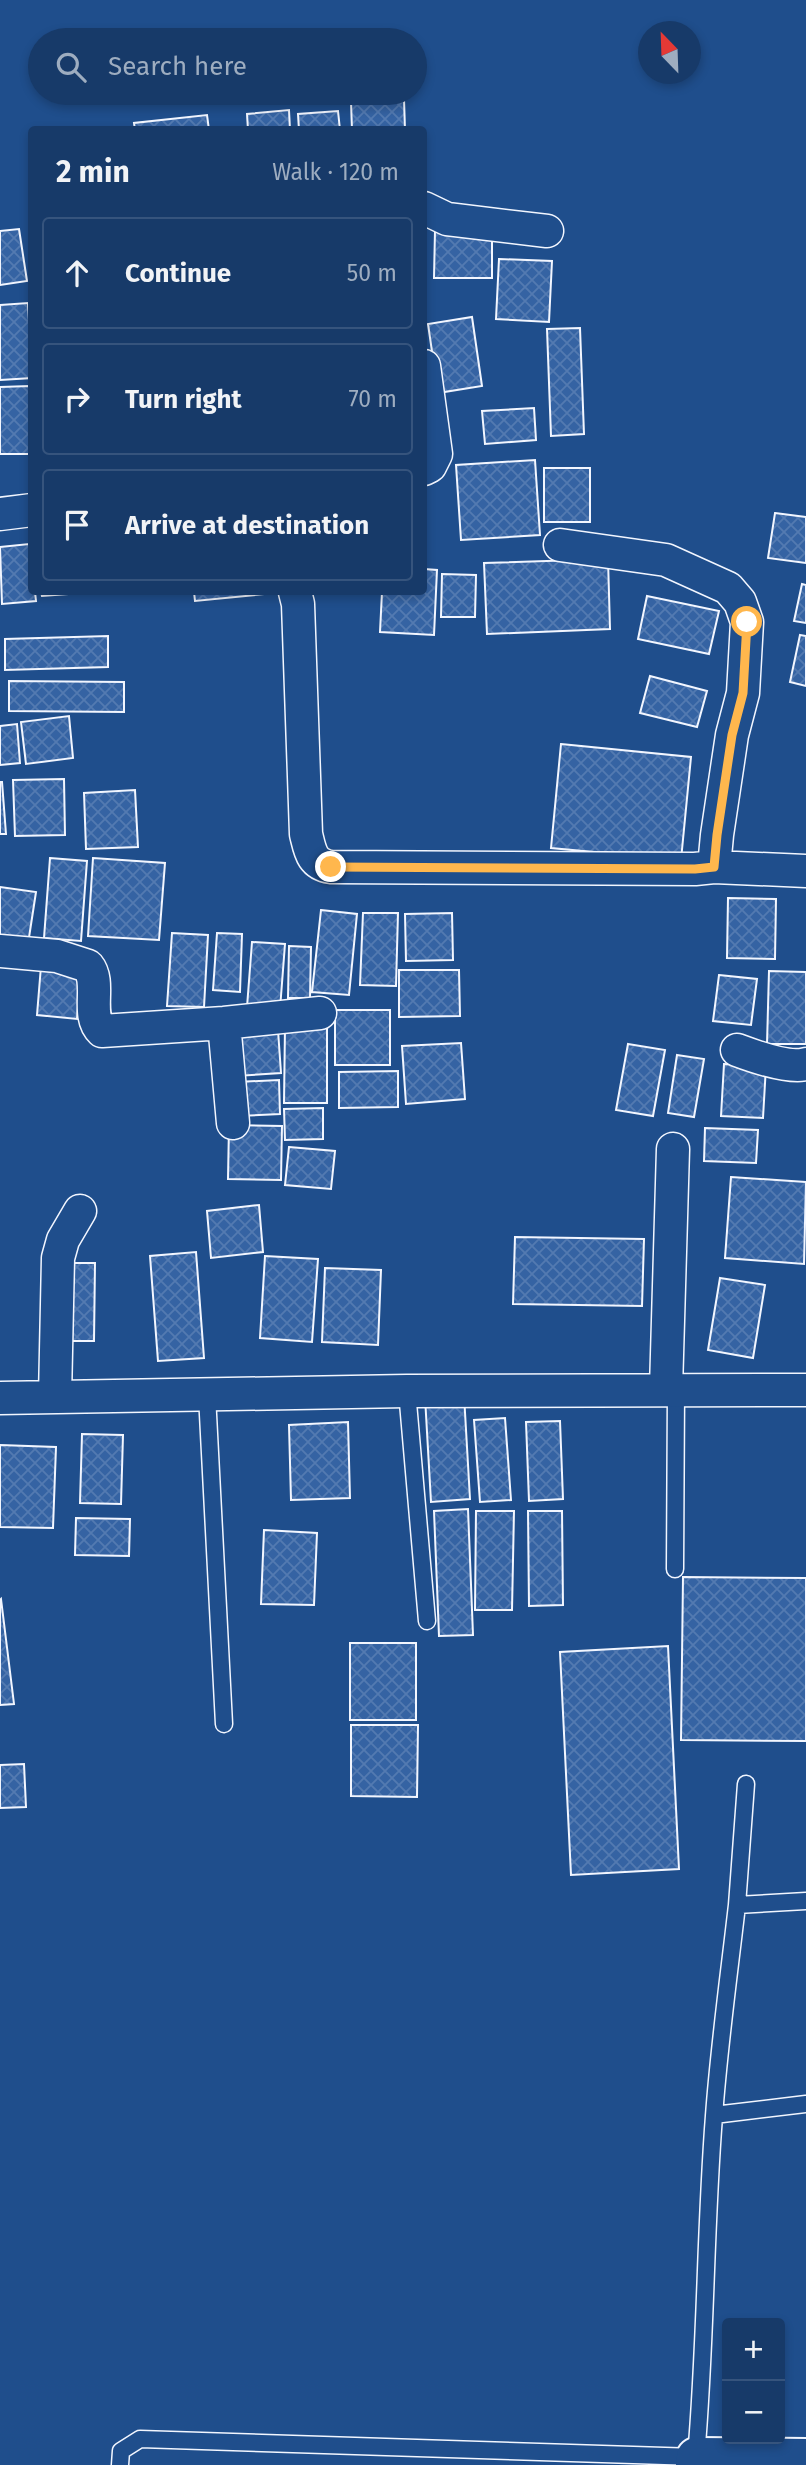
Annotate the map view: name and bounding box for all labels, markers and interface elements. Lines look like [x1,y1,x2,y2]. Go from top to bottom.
north arrow [638,21,701,84]
search box [28,28,427,105]
icon: search [52,48,90,86]
text: Search here [108,51,247,82]
text: 2 min [56,154,130,190]
text: Walk · 120 m [272,158,399,186]
icon: ahead [58,254,96,292]
text: Continue [125,258,231,289]
text: 50 m [347,259,397,287]
icon: right [58,380,96,418]
text: Turn right [125,384,242,415]
text: 70 m [348,385,397,413]
icon: arrive [58,506,96,544]
text: Arrive at destination [125,510,369,541]
route start [731,606,762,637]
route end [315,851,346,882]
map controls [722,2318,785,2444]
button: + [722,2318,785,2381]
button: − [722,2381,785,2444]

